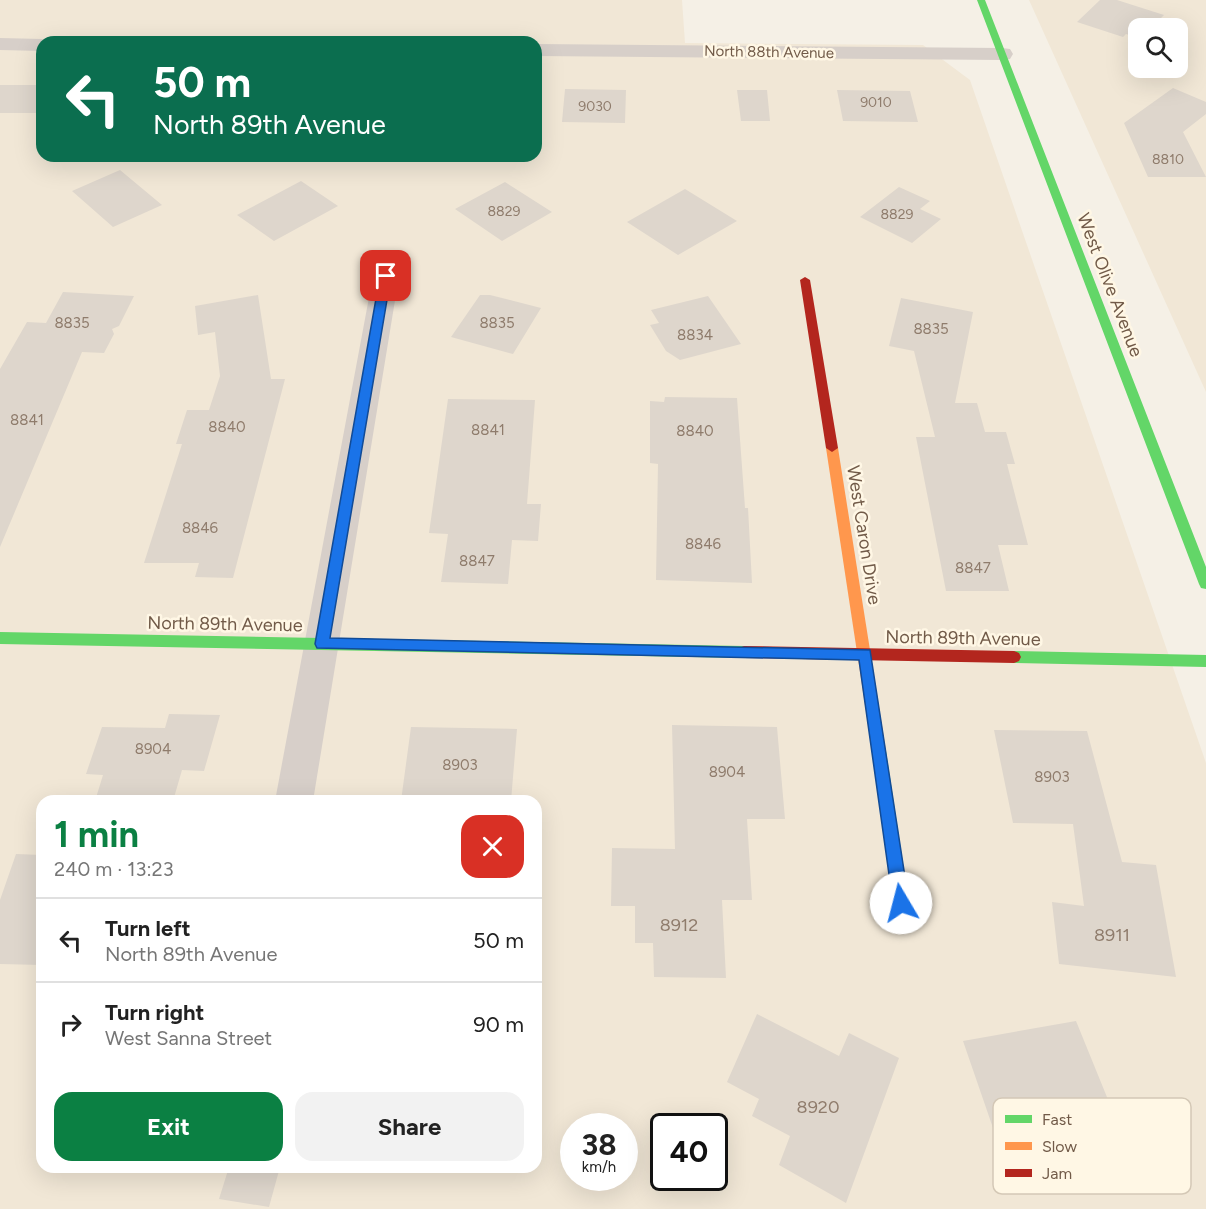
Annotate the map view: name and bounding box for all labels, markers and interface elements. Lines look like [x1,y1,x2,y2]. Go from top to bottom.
map controls [1128,18,1188,78]
button: search [1128,18,1188,78]
street label: North 88th Avenue [704,42,834,62]
text: 50 m [153,57,251,108]
icon: left [54,60,132,138]
house number: 9010 [860,94,892,111]
house number: 9030 [578,98,612,115]
text: North 89th Avenue [153,108,386,141]
house number: 8810 [1152,151,1184,168]
house number: 8829 [488,203,521,220]
house number: 8829 [881,206,914,223]
street label: West Olive Avenue [1072,210,1148,360]
pin [360,250,411,301]
icon: arrive [369,259,402,292]
house number: 8835 [54,314,90,332]
house number: 8835 [479,314,515,332]
house number: 8835 [913,320,949,338]
house number: 8834 [677,326,713,344]
house number: 8841 [10,411,44,429]
house number: 8840 [208,418,246,436]
house number: 8841 [471,421,505,439]
house number: 8840 [676,422,714,440]
street label: West Caron Drive [842,464,886,606]
house number: 8846 [182,519,219,537]
house number: 8846 [685,535,722,553]
house number: 8847 [459,552,495,570]
house number: 8847 [955,559,991,577]
street label: North 89th Avenue [147,612,303,636]
street label: North 89th Avenue [885,626,1041,650]
house number: 8904 [135,740,171,758]
house number: 8903 [442,756,478,774]
house number: 8904 [709,763,745,781]
house number: 8903 [1034,768,1070,786]
text: 1 min [54,813,139,856]
button: close [461,815,524,878]
text: 240 m · 13:23 [54,857,174,881]
position arrow [869,871,933,935]
house number: 8912 [660,914,698,936]
text: Turn left [105,915,191,942]
icon: left [54,924,87,957]
house number: 8911 [1094,924,1130,946]
text: 50 m [473,927,524,954]
text: North 89th Avenue [105,942,277,966]
text: Turn right [105,999,204,1026]
icon: right [54,1008,87,1041]
text: 90 m [473,1011,524,1038]
text: West Sanna Street [105,1026,272,1050]
button: Exit [54,1092,283,1161]
button: Share [295,1092,524,1161]
house number: 8920 [797,1096,839,1118]
legend [993,1098,1191,1194]
text: Fast [1042,1110,1072,1129]
speed limit sign: 40 [650,1113,728,1191]
text: 38 [581,1126,617,1163]
text: Slow [1042,1137,1077,1156]
text: km/h [582,1158,616,1176]
text: Jam [1042,1164,1072,1183]

